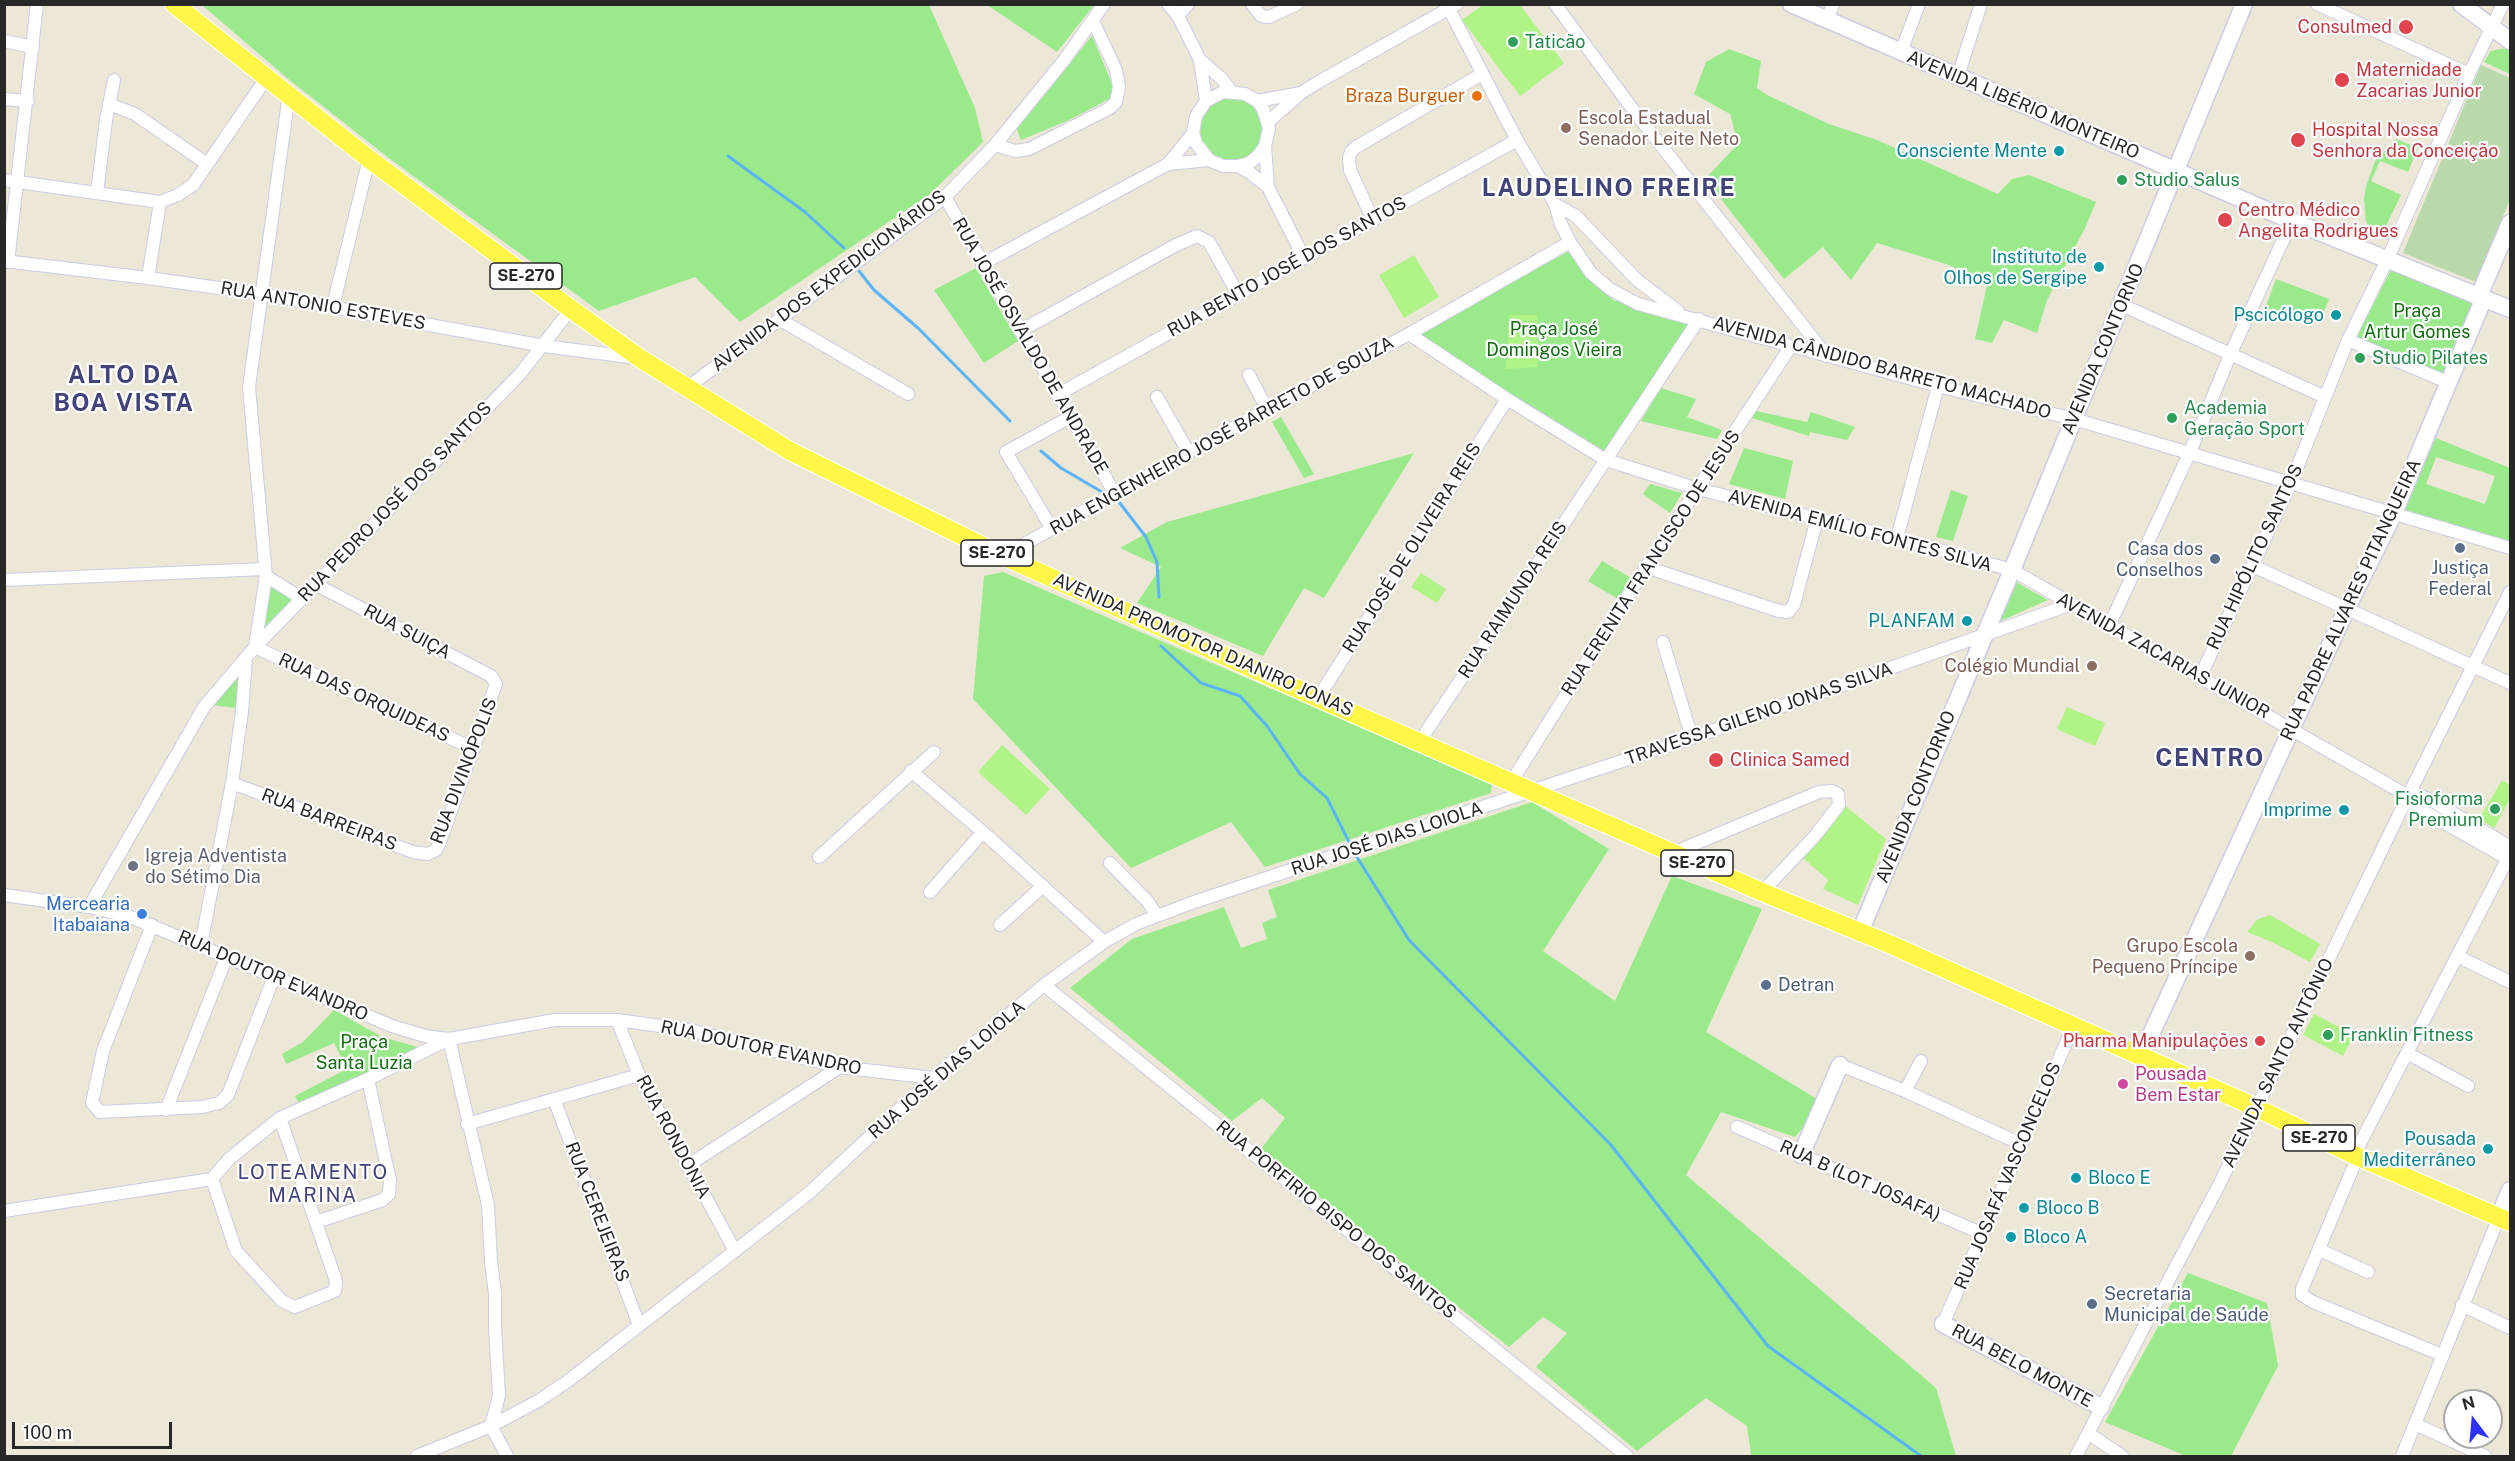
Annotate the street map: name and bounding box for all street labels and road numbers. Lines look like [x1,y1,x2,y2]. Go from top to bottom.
street label: AVENIDA LIBÉRIO MONTEIRO [1903,46,2143,164]
street label: AVENIDA DOS EXPEDICIONÁRIOS [708,186,950,376]
street label: RUA BENTO JOSÉ DOS SANTOS [1164,192,1410,342]
street label: RUA JOSÉ OSVALDO DE ANDRADE [948,214,1112,478]
street label: AVENIDA CONTORNO [2057,260,2149,438]
road number: SE-270 [490,263,562,289]
street label: RUA ANTONIO ESTEVES [219,277,427,335]
street label: AVENIDA CÂNDIDO BARRETO MACHADO [1710,312,2054,424]
street label: RUA ENGENHEIRO JOSÉ BARRETO DE SOUZA [1046,332,1398,540]
street label: RUA PEDRO JOSÉ DOS SANTOS [294,398,496,606]
street label: RUA ERENITA FRANCISCO DE JESUS [1557,426,1745,700]
street label: RUA JOSÉ DE OLIVEIRA REIS [1338,439,1486,657]
street label: RUA PADRE ALVARES PITANGUEIRA [2276,456,2426,744]
street label: RUA HIPÓLITO SANTOS [2203,461,2307,653]
street label: AVENIDA EMÍLIO FONTES SILVA [1726,485,1994,577]
street label: RUA RAIMUNDA REIS [1454,517,1572,683]
road number: SE-270 [961,540,1033,566]
street label: AVENIDA PROMOTOR DJANIRO JONAS [1050,569,1356,721]
street label: AVENIDA ZACARIAS JUNIOR [2053,588,2273,724]
street label: RUA SUIÇA [360,600,454,664]
street label: RUA DAS ORQUIDEAS [275,649,453,747]
street label: TRAVESSA GILENO JONAS SILVA [1623,658,1895,770]
street label: RUA DIVINÓPOLIS [426,695,502,847]
street label: AVENIDA CONTORNO [1872,708,1960,886]
street label: RUA BARREIRAS [258,784,400,856]
street label: RUA JOSÉ DIAS LOIOLA [1288,798,1486,880]
road number: SE-270 [1661,850,1733,876]
street label: RUA DOUTOR EVANDRO [175,926,371,1026]
street label: AVENIDA SANTO ANTÔNIO [2218,955,2338,1171]
street label: RUA JOSÉ DIAS LOIOLA [864,996,1030,1144]
street label: RUA DOUTOR EVANDRO [659,1016,863,1080]
street label: RUA JOSAFÁ VASCONCELOS [1950,1059,2066,1293]
street label: RUA RONDONIA [631,1071,715,1203]
street label: RUA PORFIRIO BISPO DOS SANTOS [1212,1116,1460,1324]
road number: SE-270 [2283,1125,2355,1151]
street label: RUA B (LOT JOSAFA) [1776,1136,1944,1226]
street label: RUA CEREJEIRAS [560,1139,634,1285]
street label: RUA BELO MONTE [1948,1320,2096,1412]

